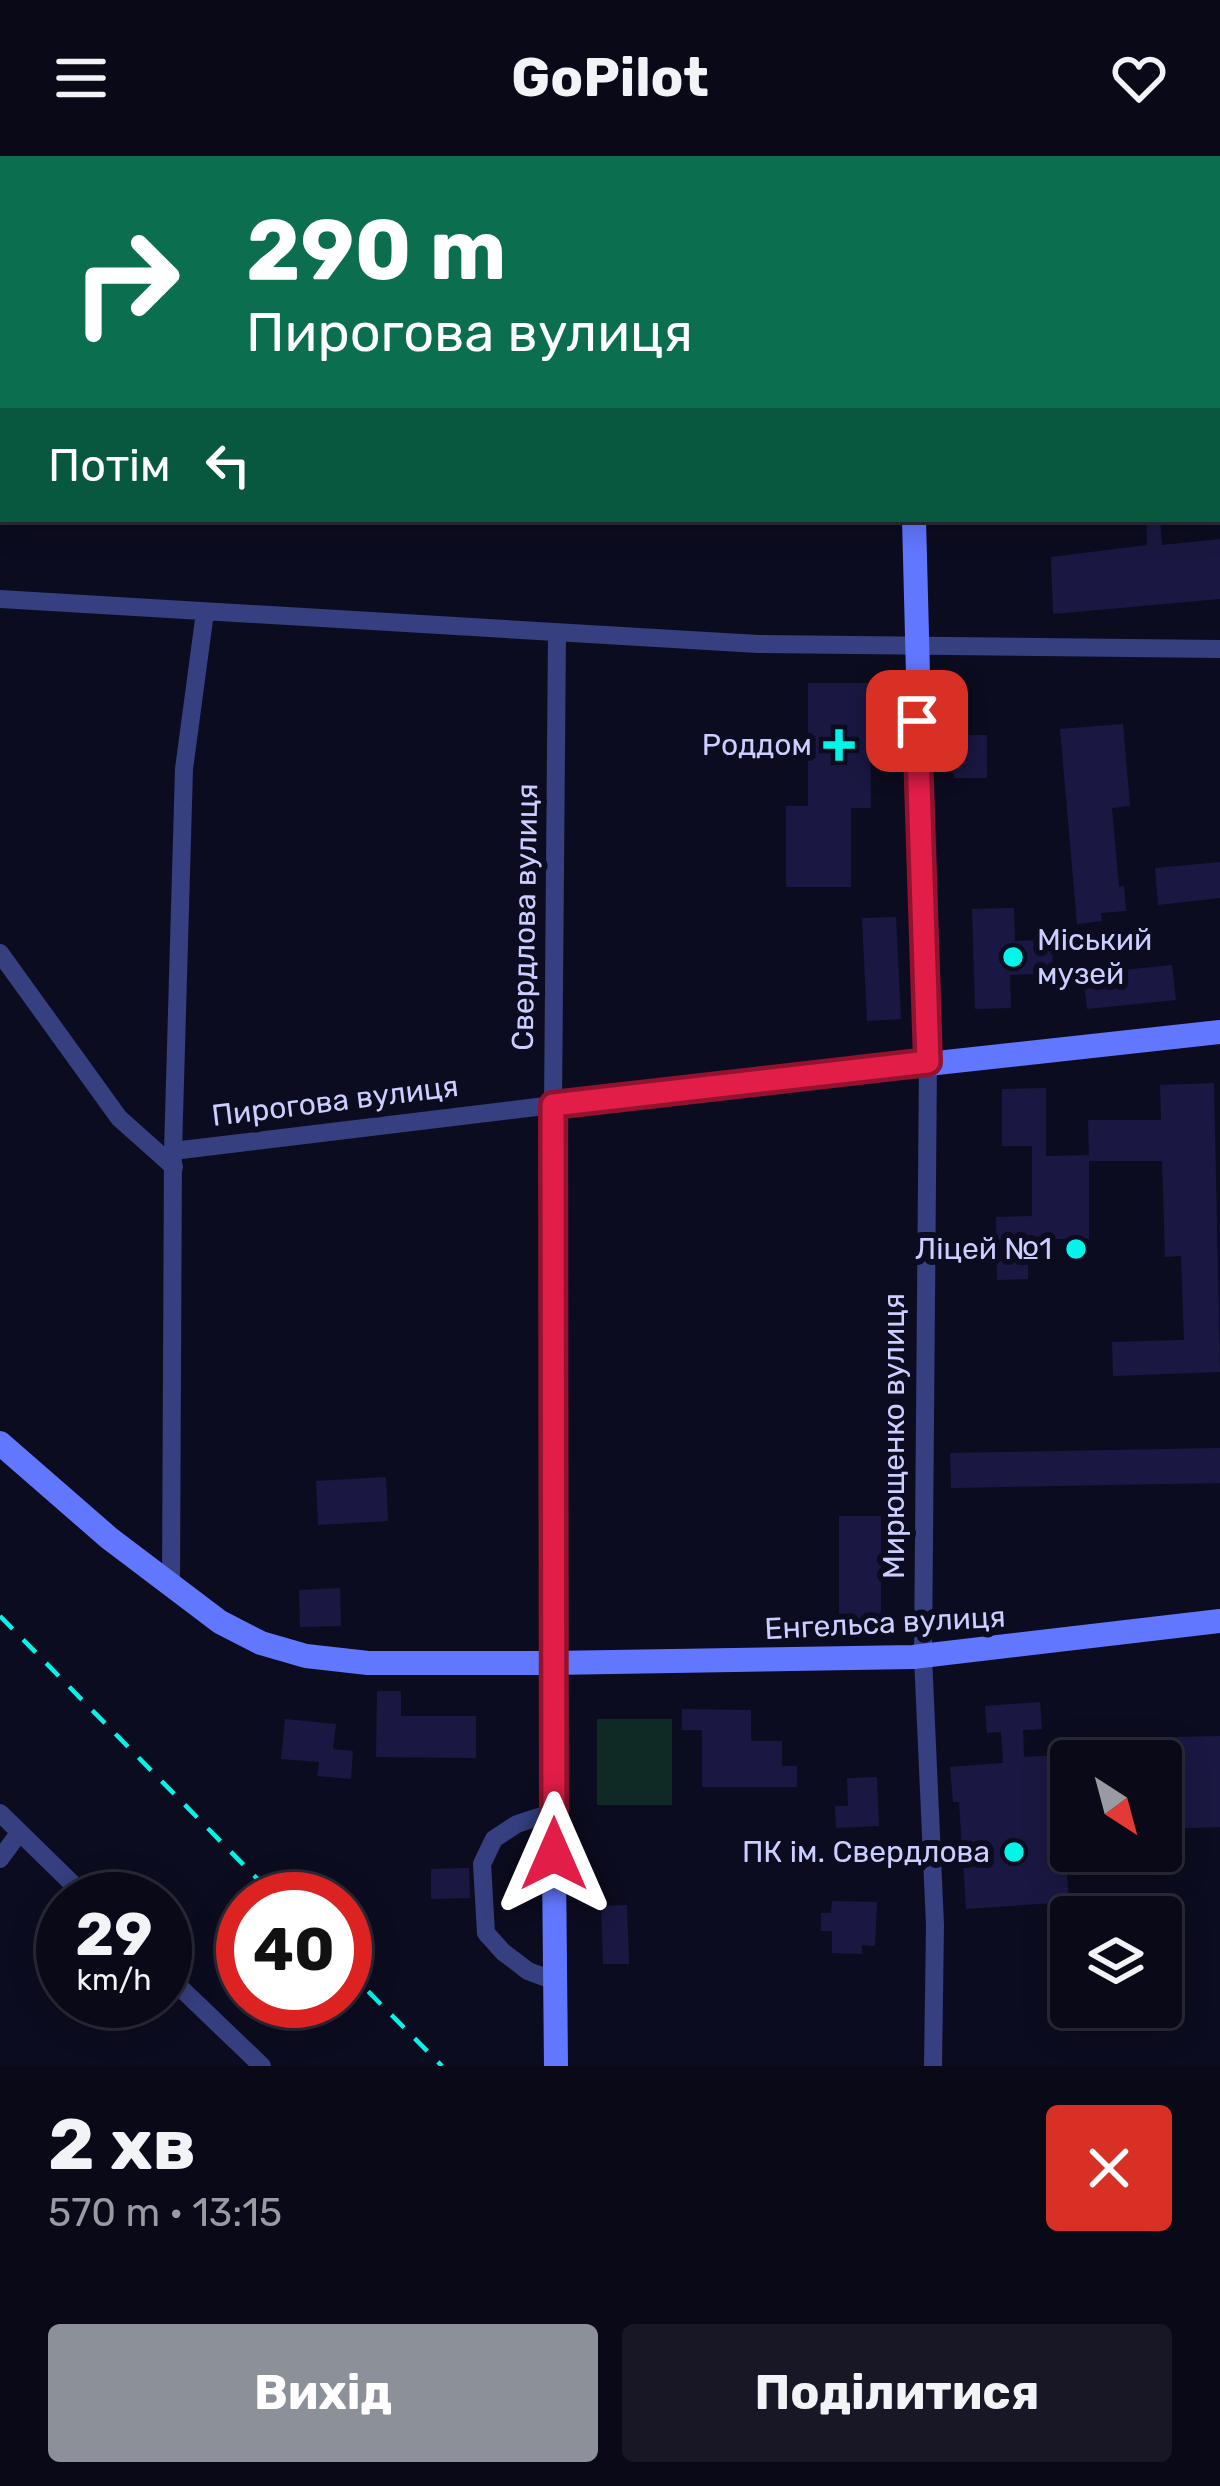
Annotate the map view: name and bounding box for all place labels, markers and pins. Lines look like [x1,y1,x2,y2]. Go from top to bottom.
pin [866,670,968,772]
place label: Роддом [702,727,812,763]
marker: Роддом [823,729,855,761]
place label: Міський музей [1037,922,1152,992]
marker: Міський музей [1000,944,1026,970]
place label: Ліцей №1 [915,1231,1052,1267]
marker: Ліцей №1 [1063,1236,1089,1262]
place label: ПК ім. Свердлова [742,1834,990,1870]
marker: ПК ім. Свердлова [1001,1839,1027,1865]

